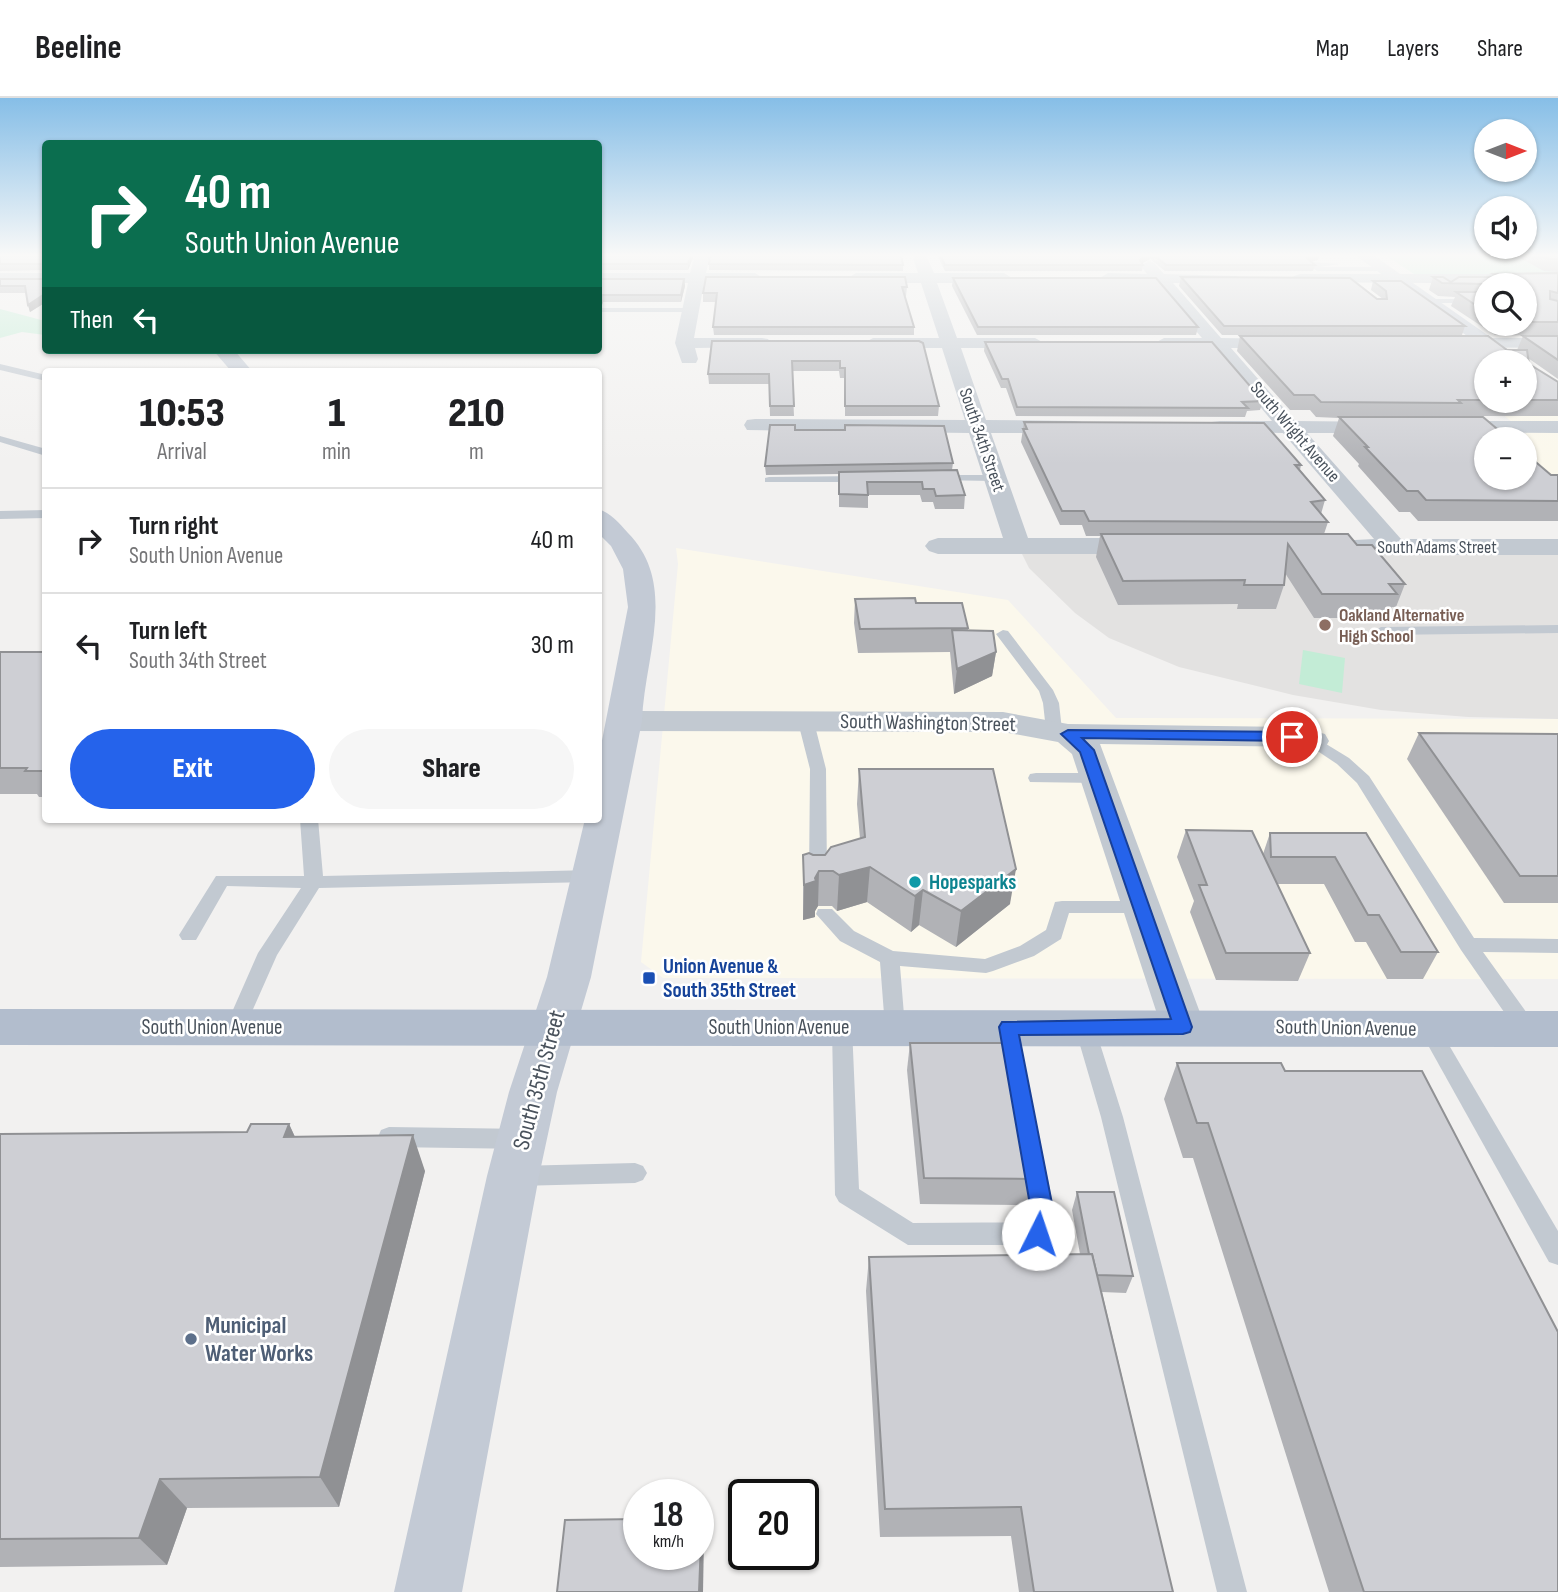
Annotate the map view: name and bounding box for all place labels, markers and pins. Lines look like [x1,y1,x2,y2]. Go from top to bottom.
place label: Oakland Alternative High School [1339,605,1464,647]
marker: Oakland Alternative High School [1317,617,1333,633]
pin [1262,707,1322,767]
place label: Hopesparks [929,870,1016,895]
marker: Hopesparks [907,874,923,890]
place label: Union Avenue & South 35th Street [663,954,796,1003]
marker: Union Avenue & South 35th Street [641,970,657,986]
place label: Municipal Water Works [205,1311,313,1368]
marker: Municipal Water Works [183,1331,199,1347]

